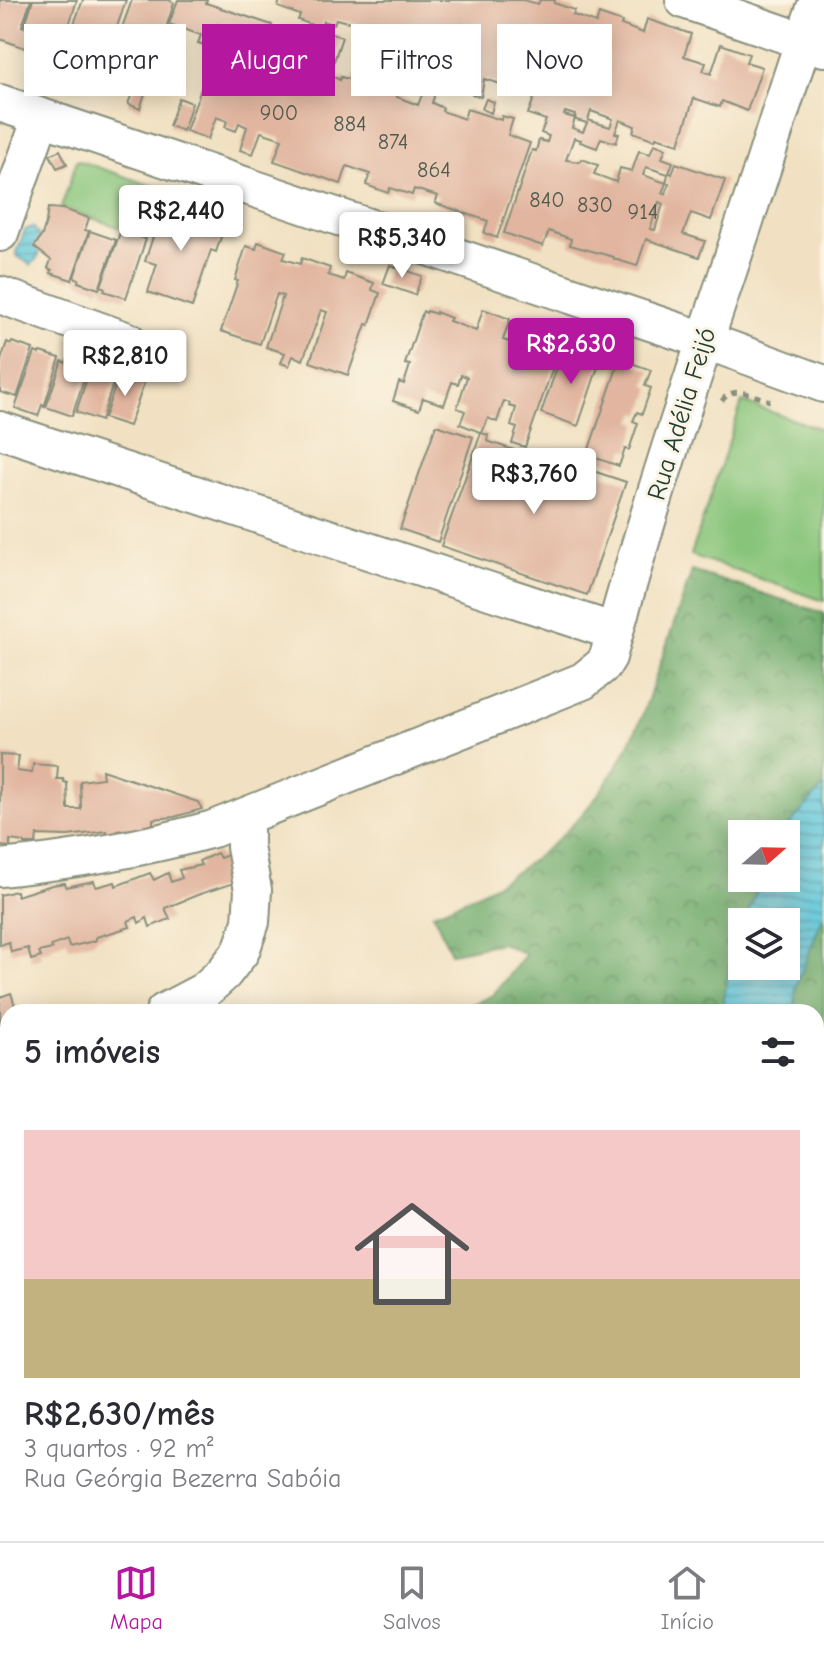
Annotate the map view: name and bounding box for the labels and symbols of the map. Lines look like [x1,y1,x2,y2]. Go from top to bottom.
house number: 900 [260,100,298,126]
house number: 884 [333,111,367,137]
house number: 874 [378,129,408,155]
house number: 864 [417,157,451,183]
pin: R$2,440 [107,185,255,253]
house number: 840 [529,187,565,213]
house number: 830 [577,192,613,218]
house number: 914 [628,199,659,225]
pin: R$5,340 [328,212,476,280]
pin: R$2,630 [497,318,645,386]
street label: Rua Adélia Feijó [642,324,722,504]
pin: R$2,810 [51,330,199,398]
pin: R$3,760 [460,448,608,516]
north arrow [728,820,800,892]

